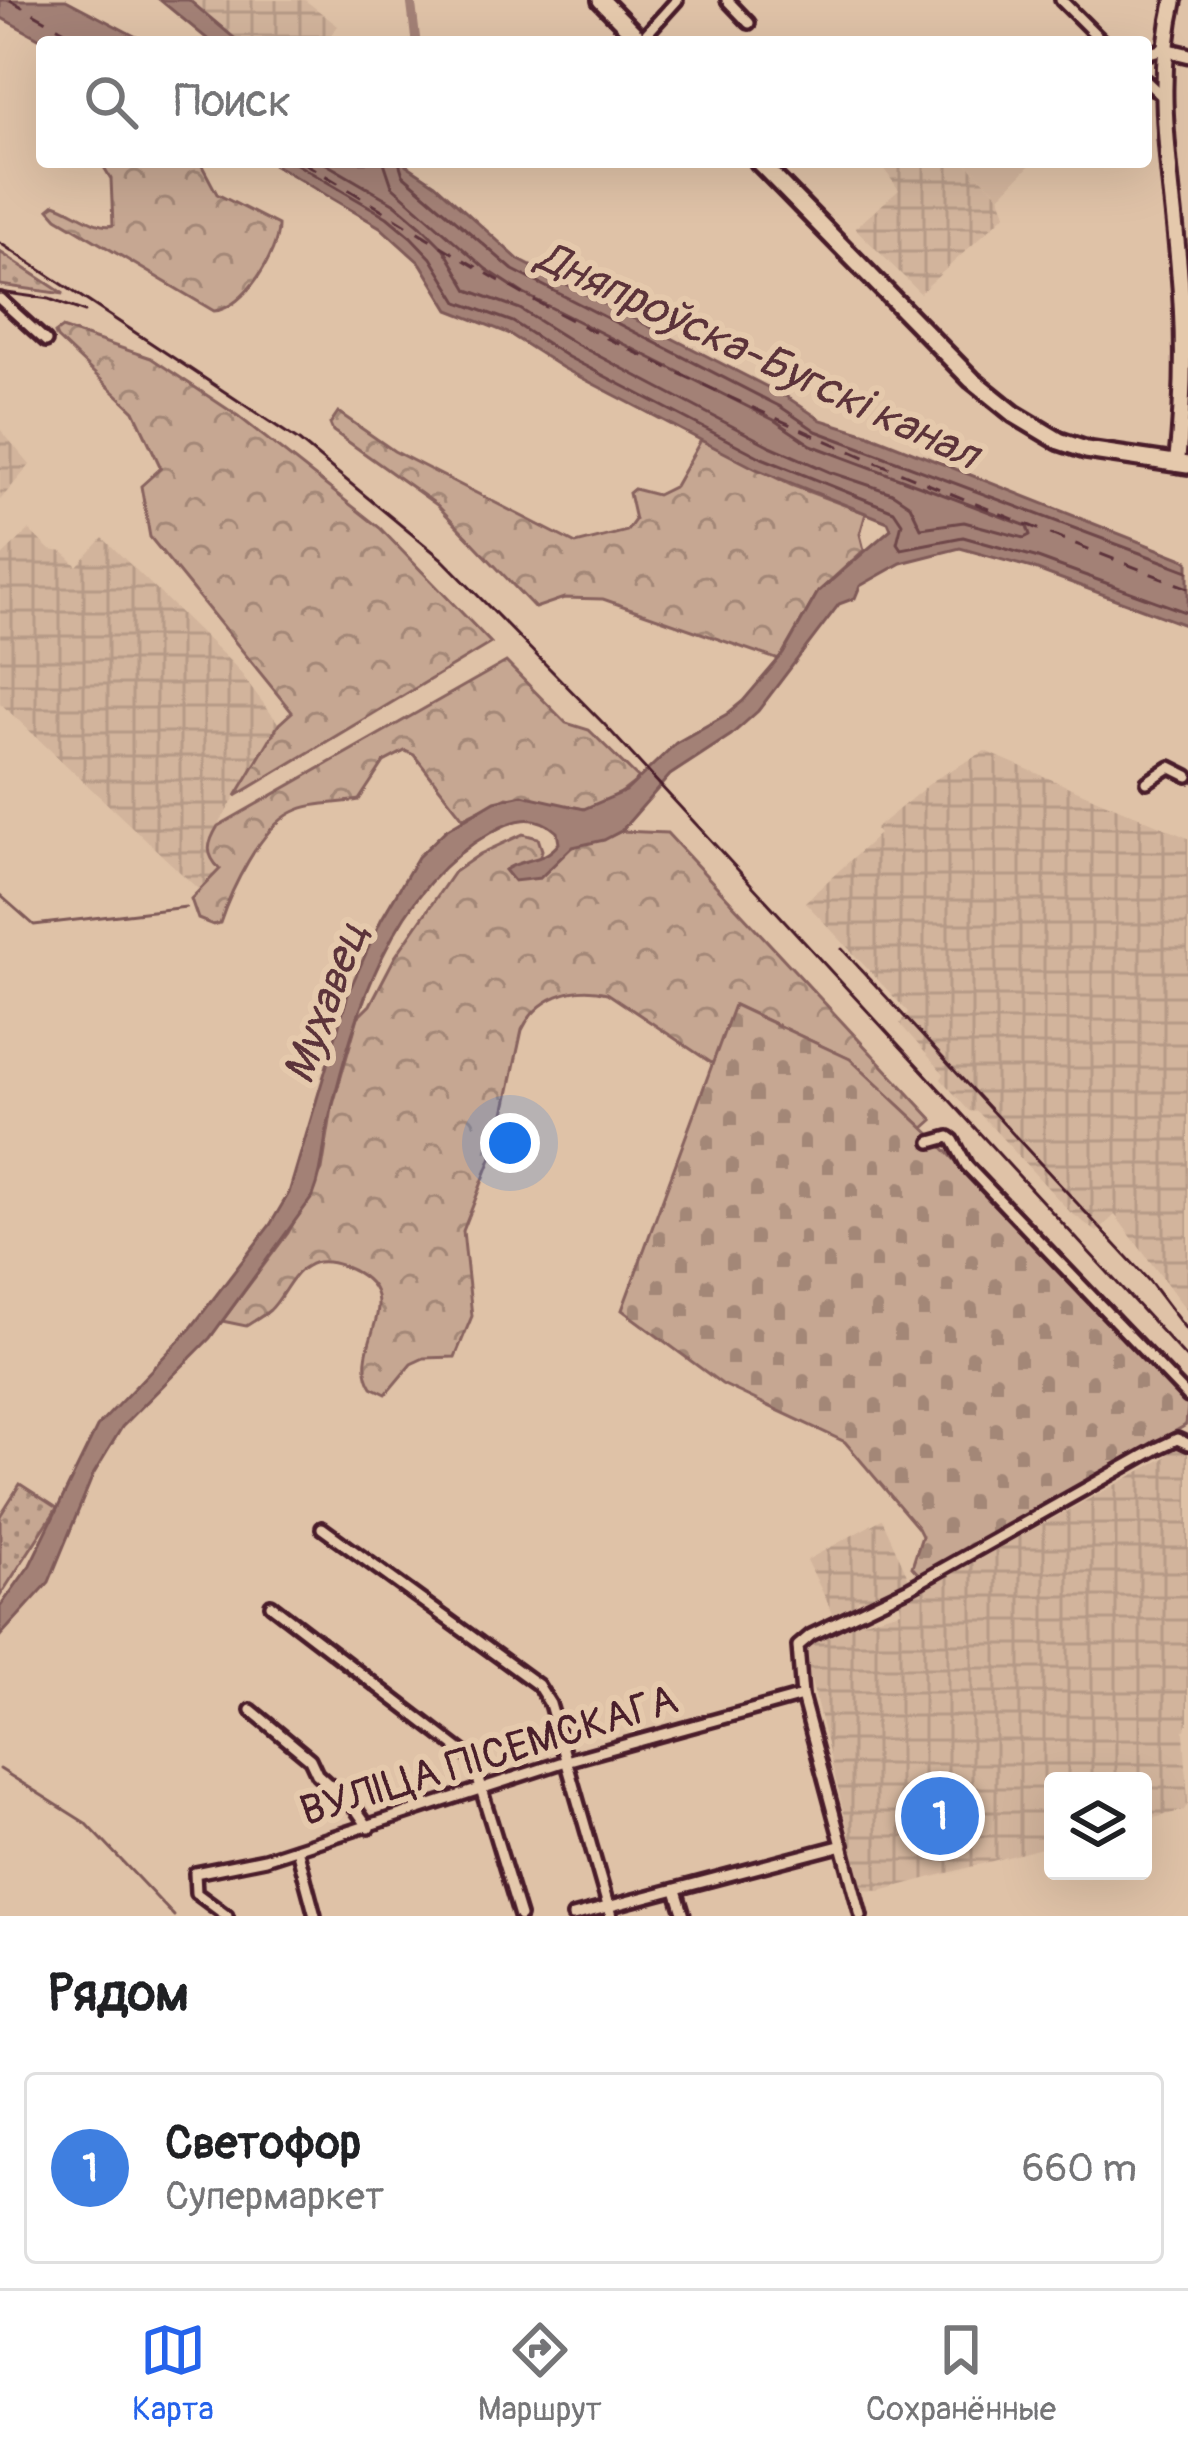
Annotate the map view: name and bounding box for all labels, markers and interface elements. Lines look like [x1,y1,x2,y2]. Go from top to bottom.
search box [36,36,1152,168]
icon: search [78,69,144,135]
text: Поиск [174,74,291,130]
water label: Дняпроўска-Бугскі канал [526,228,991,484]
water label: Мухавец [271,915,381,1091]
your location [480,1113,540,1173]
street label: ВУЛІЦА ПІСЕМСКАГА [294,1674,684,1838]
pin: 1 [901,1771,979,1861]
map controls [1044,1772,1152,1880]
button: layers [1044,1772,1152,1880]
text: Рядом [48,1962,189,2026]
text: Светофор [165,2116,361,2172]
text: 1 [82,2144,98,2193]
text: 660 m [1022,2144,1137,2193]
text: Супермаркет [165,2172,384,2221]
tab: Карта [132,2317,214,2430]
tab: Маршрут [478,2317,602,2430]
tab: Сохранённые [866,2317,1056,2430]

